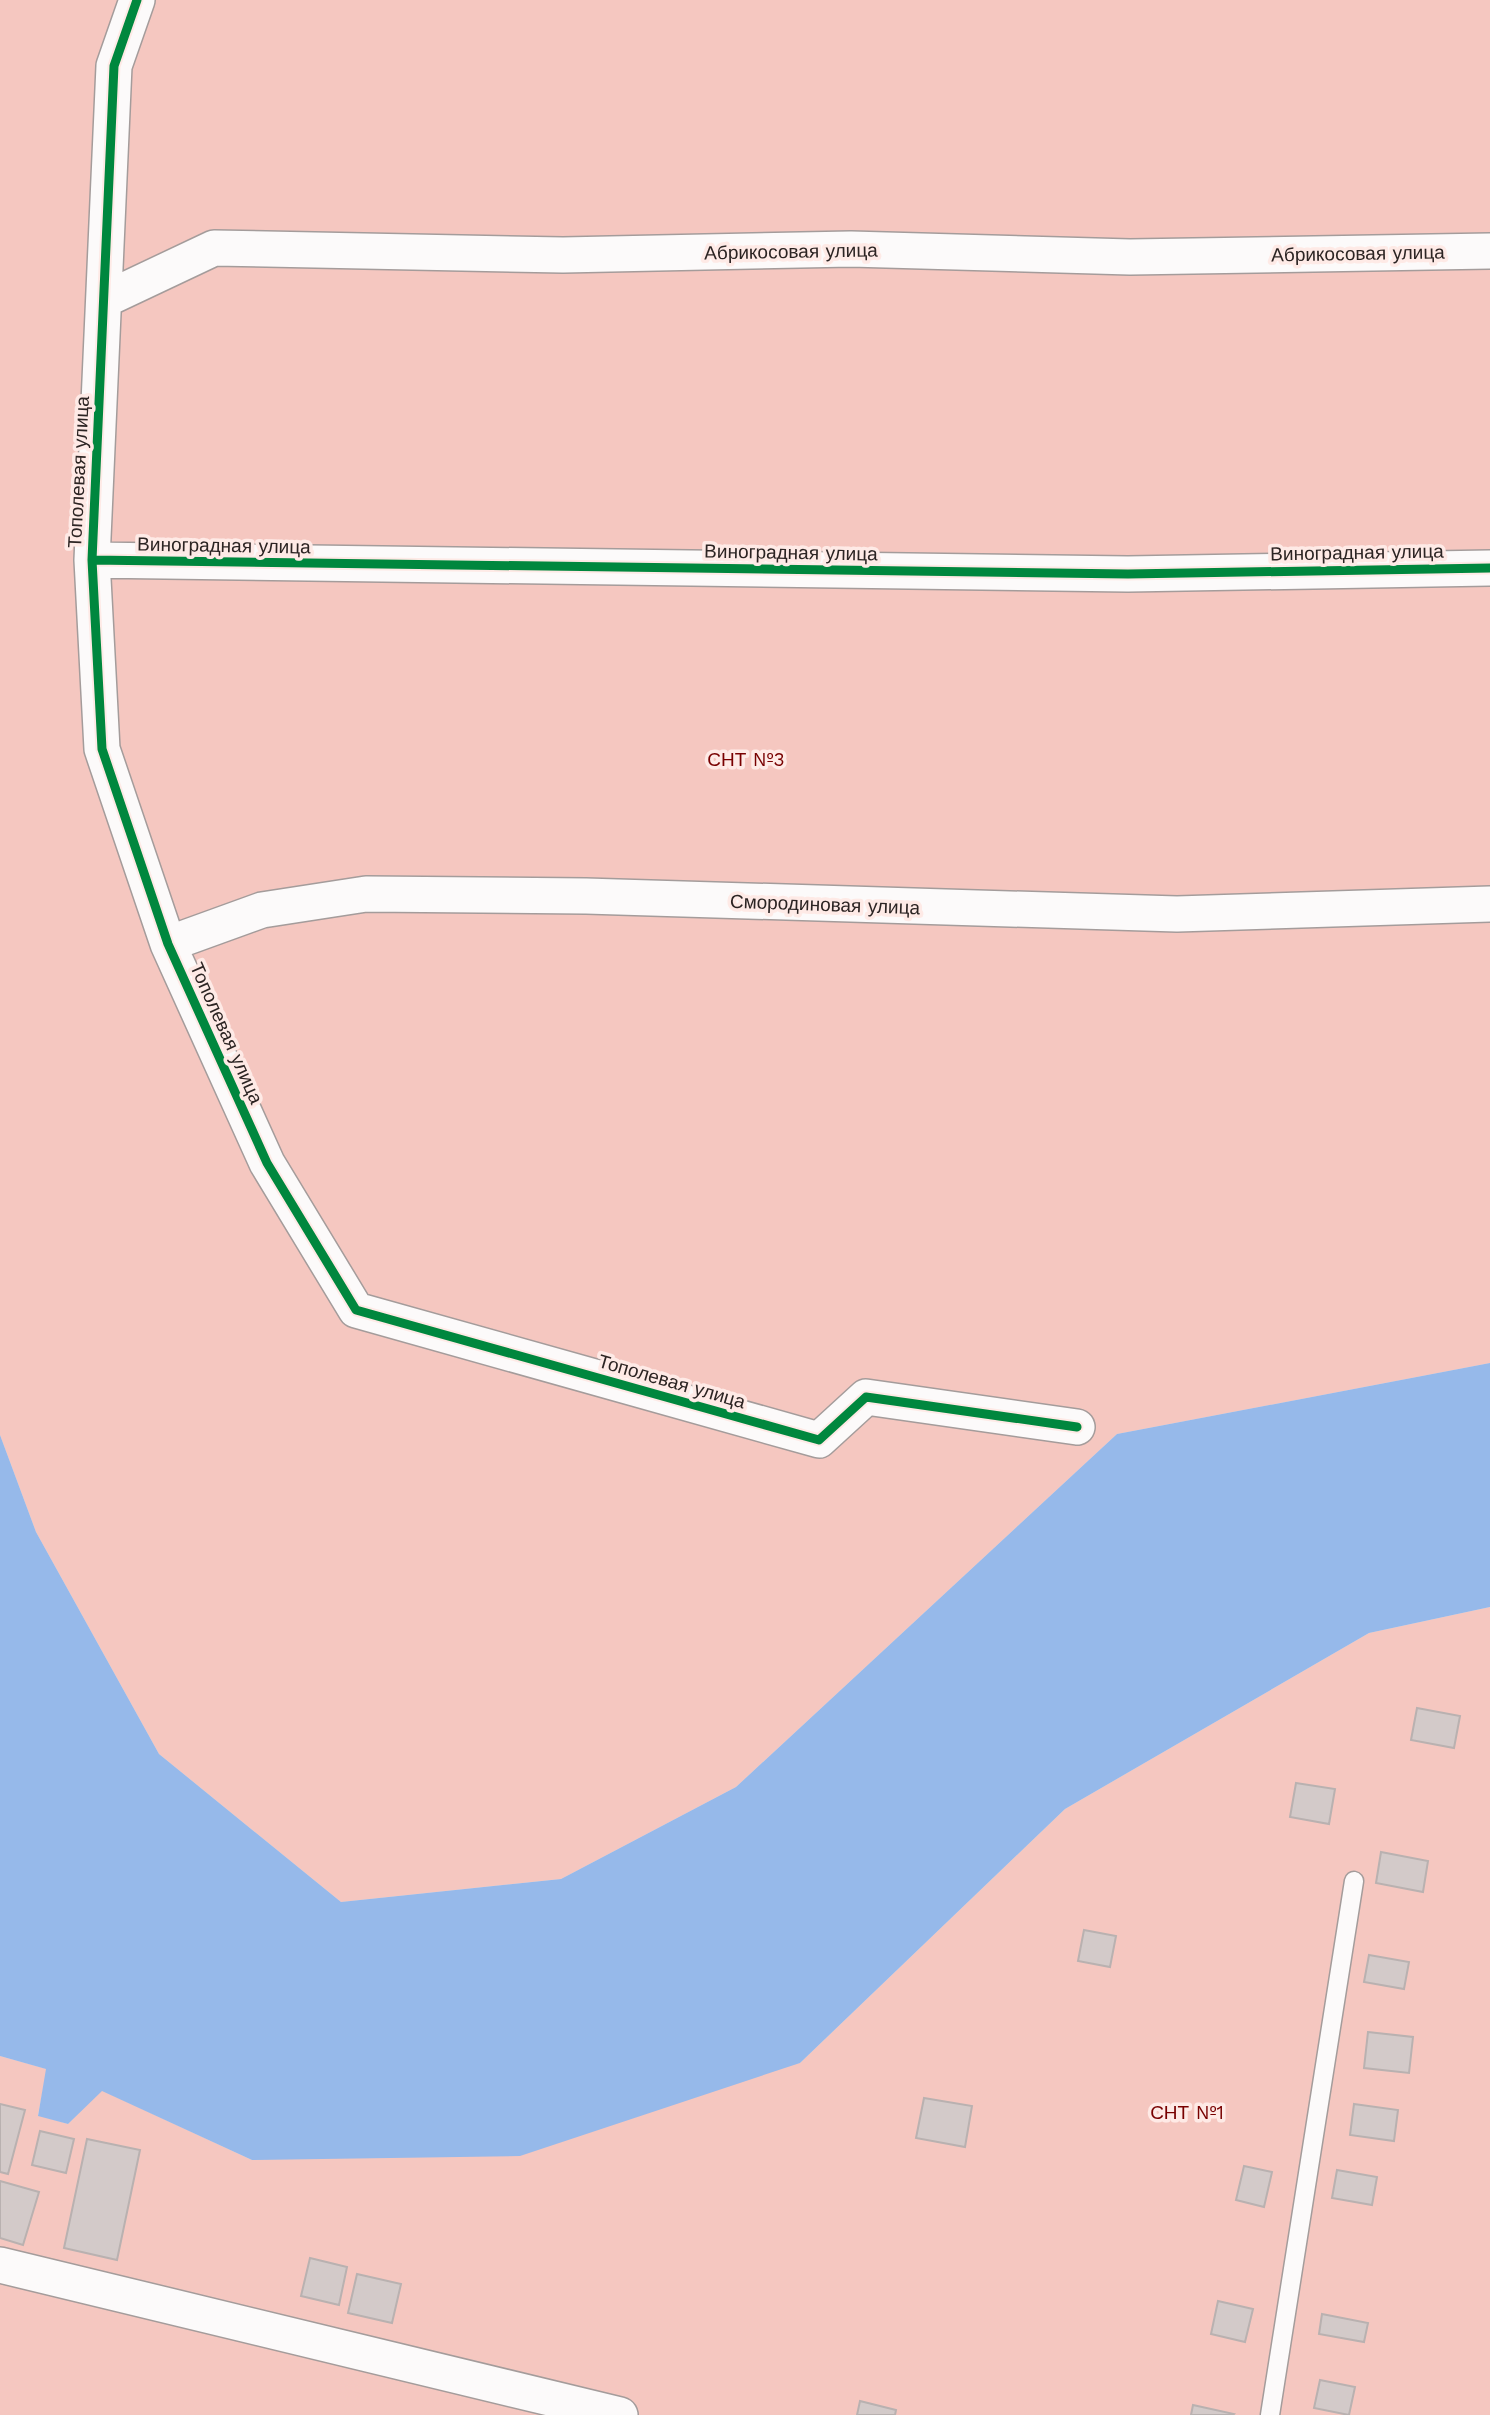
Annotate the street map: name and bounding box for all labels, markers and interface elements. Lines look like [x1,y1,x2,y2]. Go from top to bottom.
street label: Абрикосовая улица [704,238,878,265]
street label: Абрикосовая улица [1271,240,1445,267]
street label: Тополевая улица [63,395,94,549]
street label: Виноградная улица [137,532,311,559]
street label: Виноградная улица [704,539,878,566]
street label: Виноградная улица [1270,539,1444,566]
park label: СНТ №3 [707,748,785,771]
street label: Смородиновая улица [729,890,921,919]
street label: Тополевая улица [185,959,268,1108]
street label: Тополевая улица [596,1349,749,1414]
park label: СНТ №1 [1150,2101,1224,2124]

